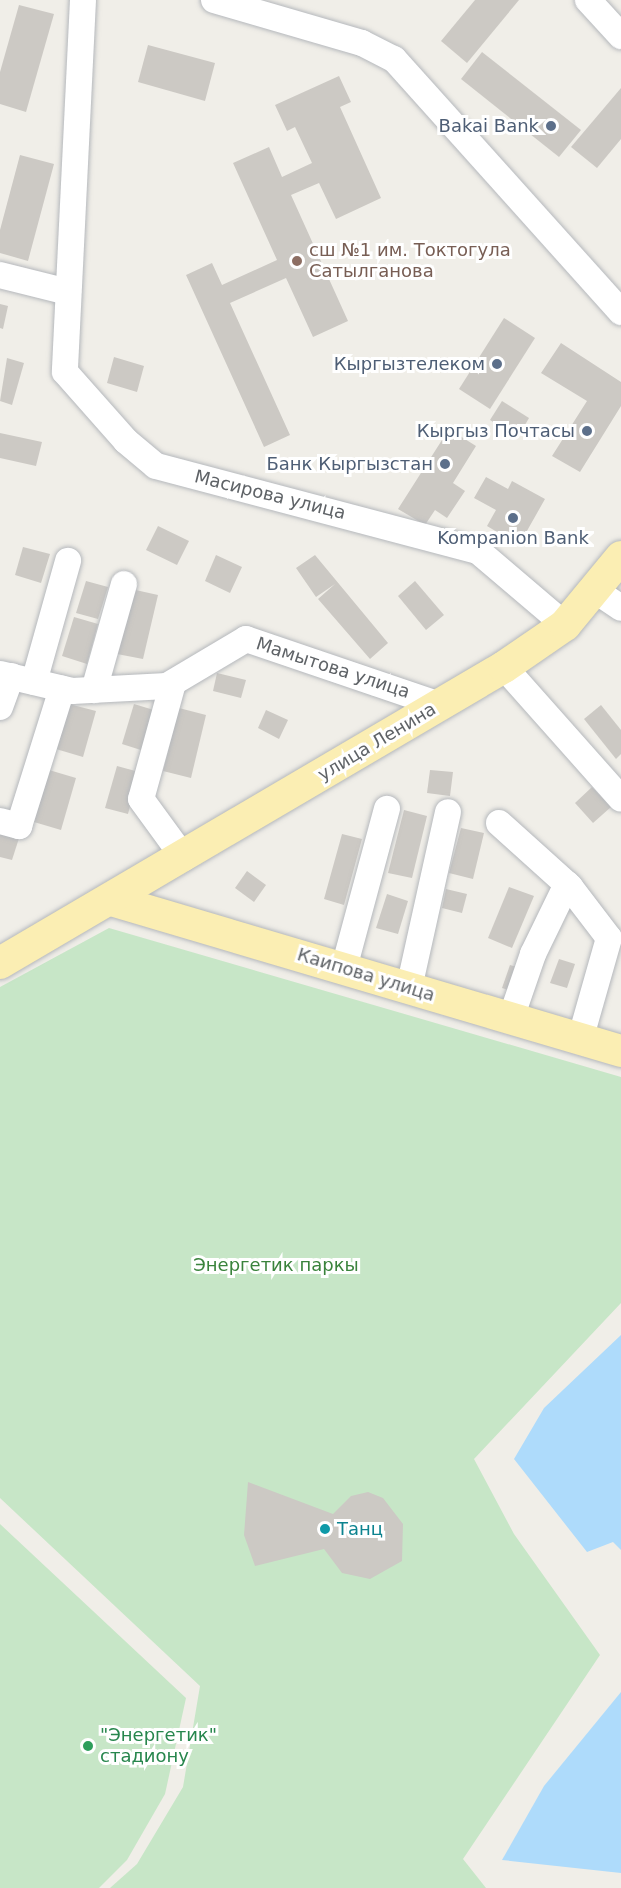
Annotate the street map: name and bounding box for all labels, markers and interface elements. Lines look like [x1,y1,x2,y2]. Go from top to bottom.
place label: Bakai Bank [439,115,539,137]
marker: Bakai Bank [544,119,558,133]
place label: сш №1 им. Токтогула Сатылганова [309,240,511,282]
marker: сш №1 им. Токтогула Сатылганова [290,254,304,268]
place label: Кыргызтелеком [334,353,485,375]
marker: Кыргызтелеком [490,357,504,371]
place label: Кыргыз Почтасы [417,420,575,442]
marker: Кыргыз Почтасы [580,424,594,438]
place label: Банк Кыргызстан [266,453,433,475]
marker: Банк Кыргызстан [438,457,452,471]
street label: Масирова улица [192,466,348,524]
marker: Kompanion Bank [506,511,520,525]
place label: Kompanion Bank [437,527,589,549]
street label: Мамытова улица [253,633,413,703]
street label: улица Ленина [314,698,440,786]
street label: Каипова улица [295,944,437,1006]
park label: Энергетик паркы [193,1254,359,1276]
place label: Танц [337,1518,383,1540]
marker: Танц [318,1522,332,1536]
place label: "Энергетик" стадиону [100,1725,217,1768]
marker: "Энергетик" стадиону [81,1739,95,1753]

